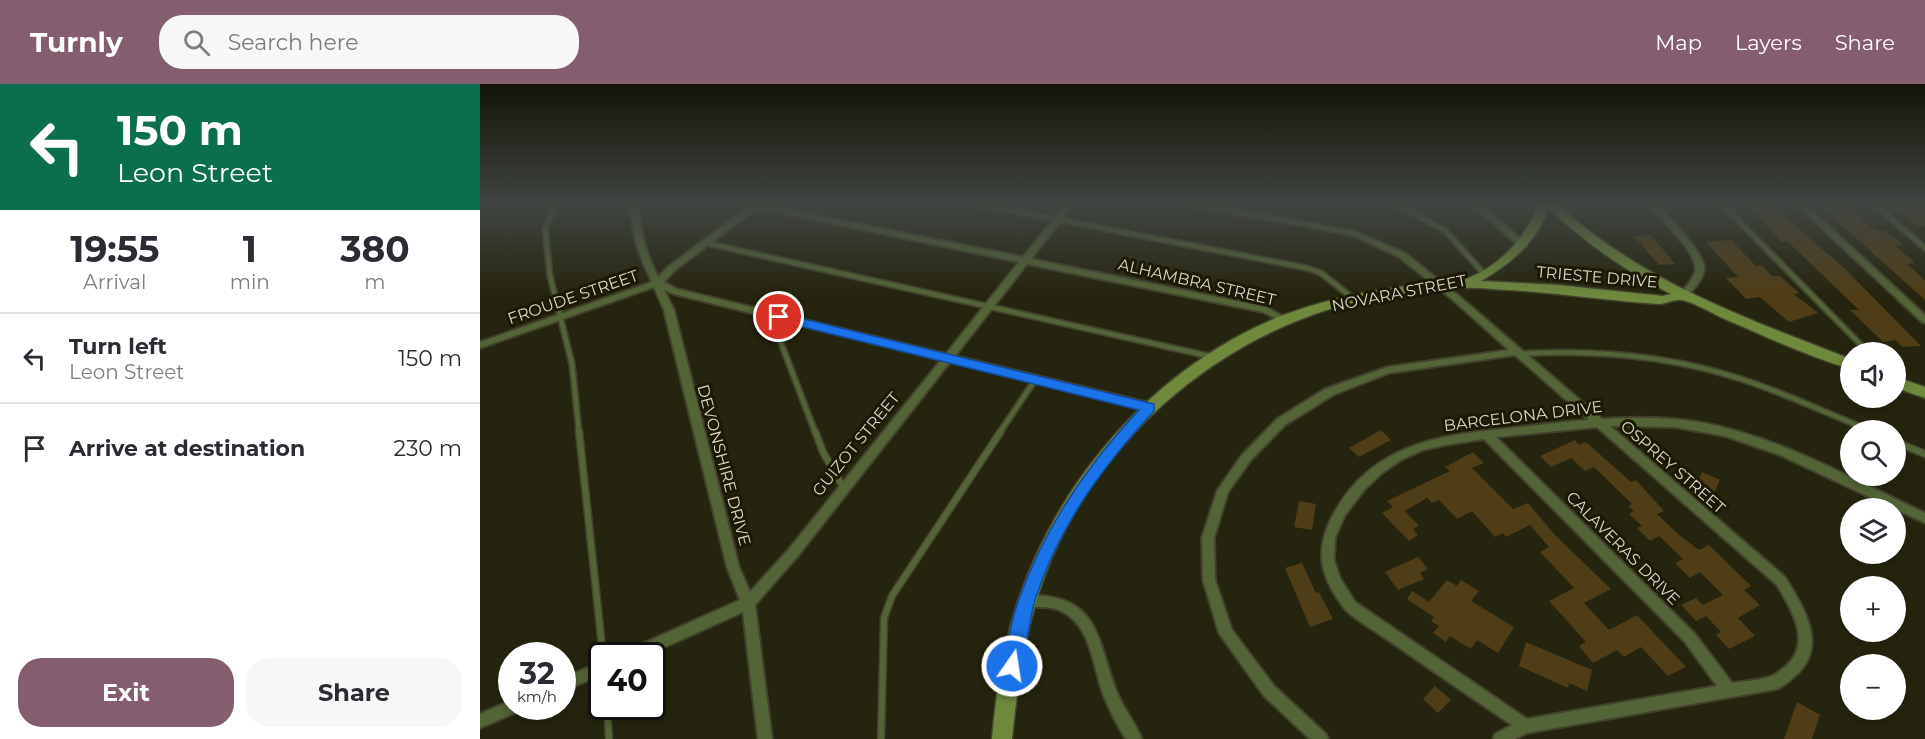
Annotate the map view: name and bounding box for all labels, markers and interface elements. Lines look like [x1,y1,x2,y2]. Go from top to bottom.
search box [159,15,579,69]
text: Turnly [30,25,123,59]
icon: search [180,26,213,59]
text: Search here [228,29,359,56]
text: Map [1655,30,1702,55]
text: Layers [1735,30,1802,55]
text: Share [1835,30,1895,55]
text: 150 m [117,104,243,156]
icon: left [18,108,96,186]
text: Leon Street [117,156,273,189]
text: 19:55 [70,227,159,271]
text: 1 [243,227,257,271]
text: 380 [340,227,410,271]
street label: ALHAMBRA STREET [1116,255,1278,310]
street label: TRIESTE DRIVE [1536,262,1658,292]
street label: FROUDE STREET [505,265,642,328]
text: Arrival [83,270,146,294]
text: min [230,270,270,294]
text: m [364,270,386,294]
street label: NOVARA STREET [1330,271,1469,315]
pin [753,291,804,342]
icon: arrive [762,300,795,333]
text: Turn left [69,333,167,360]
icon: left [18,342,51,375]
map controls [1840,342,1906,720]
button: sound [1840,342,1906,408]
text: 150 m [398,345,462,372]
text: Leon Street [69,360,184,384]
street label: DEVONSHIRE DRIVE [693,382,755,548]
street label: GUIZOT STREET [808,388,904,500]
street label: BARCELONA DRIVE [1443,397,1603,435]
street label: OSPREY STREET [1617,416,1730,518]
button: search [1840,420,1906,486]
icon: arrive [18,432,51,465]
text: Arrive at destination [69,435,305,462]
text: 230 m [393,435,462,462]
street label: CALAVERAS DRIVE [1562,487,1684,609]
button: layers [1840,498,1906,564]
button: + [1840,576,1906,642]
position arrow [980,634,1044,698]
speed limit sign: 40 [588,642,666,720]
button: − [1840,654,1906,720]
text: 32 [519,655,555,692]
button: Exit [18,658,234,727]
button: Share [246,658,462,727]
text: km/h [517,687,557,706]

